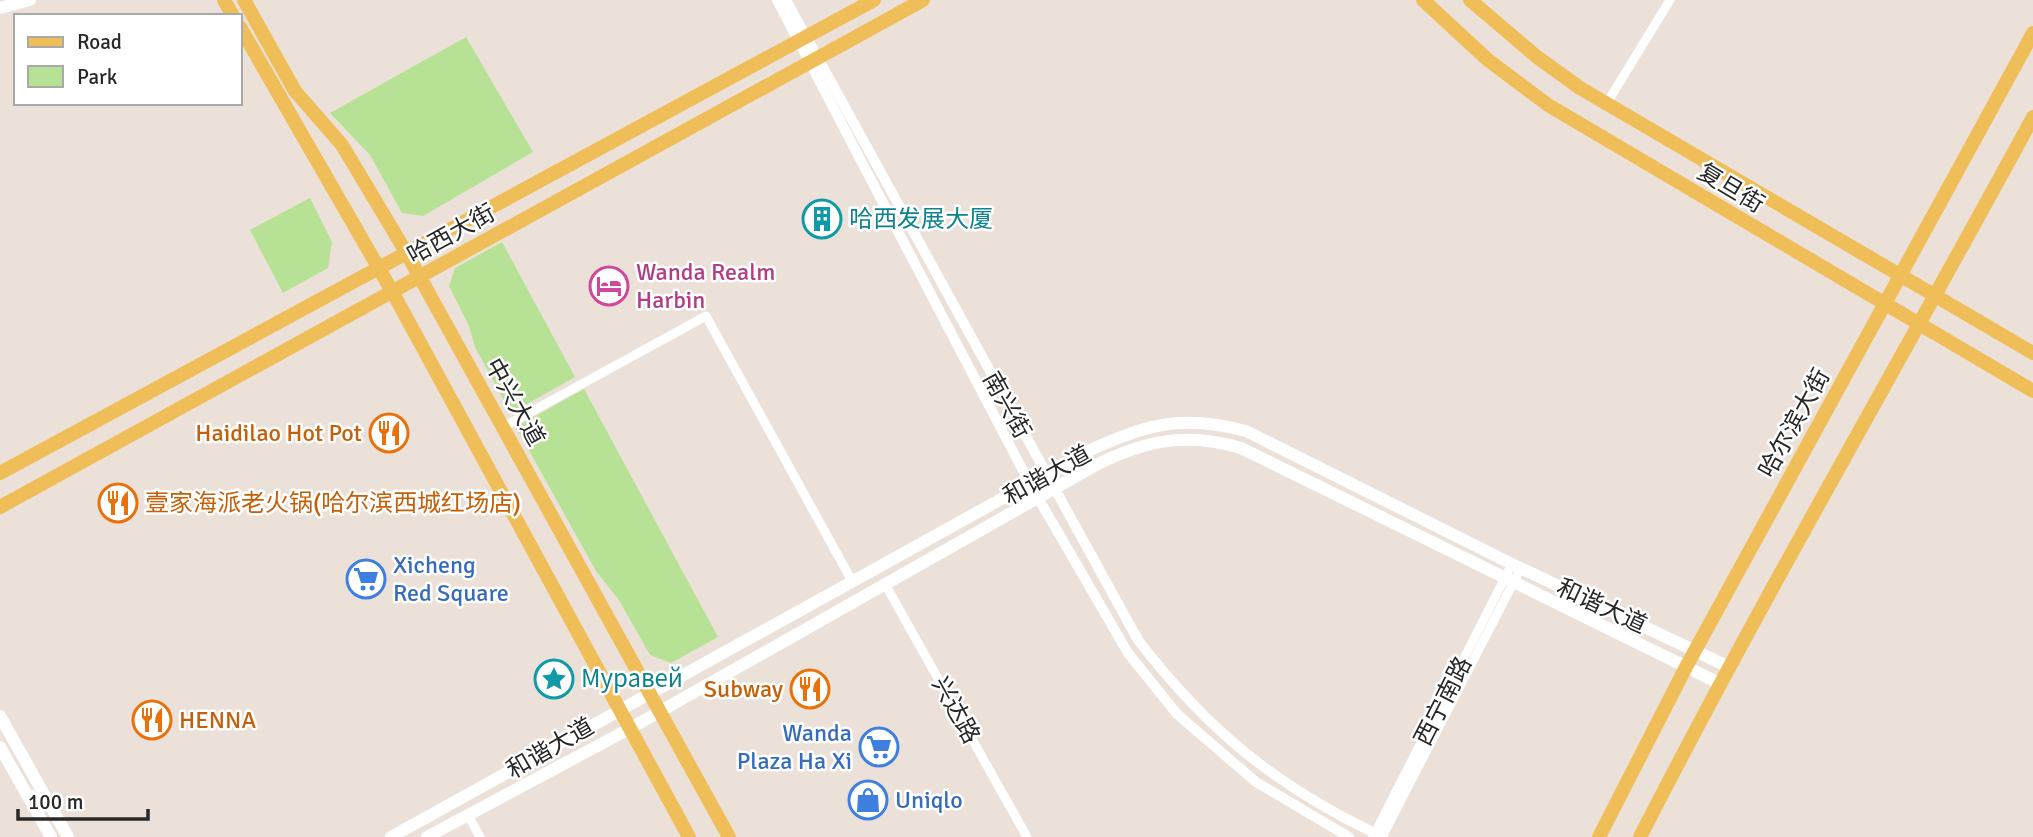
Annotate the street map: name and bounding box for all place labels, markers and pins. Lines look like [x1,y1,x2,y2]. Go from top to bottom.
building icon: 哈西发展大厦 [801,198,843,240]
place label: 哈西发展大厦 [849,204,993,234]
place label: Wanda Realm Harbin [636,257,775,315]
hotel icon: Wanda Realm Harbin [588,265,630,307]
restaurant icon: Haidilao Hot Pot [368,412,410,454]
place label: Haidilao Hot Pot [195,418,362,448]
restaurant icon: 壹家海派老火锅(哈尔滨西城红场店) [97,482,139,524]
place label: 壹家海派老火锅(哈尔滨西城红场店) [145,488,521,518]
place label: Xicheng Red Square [393,550,509,608]
supermarket icon: Xicheng Red Square [345,558,387,600]
place icon: Муравей [533,658,575,700]
place label: Муравей [581,664,683,694]
restaurant icon: Subway [789,668,831,710]
place label: Subway [704,674,783,704]
restaurant icon: HENNA [131,699,173,741]
place label: HENNA [179,705,256,735]
place label: Wanda Plaza Ha Xi [737,718,852,776]
supermarket icon: Wanda Plaza Ha Xi [858,726,900,768]
shop icon: Uniqlo [847,779,889,821]
place label: Uniqlo [895,785,963,815]

